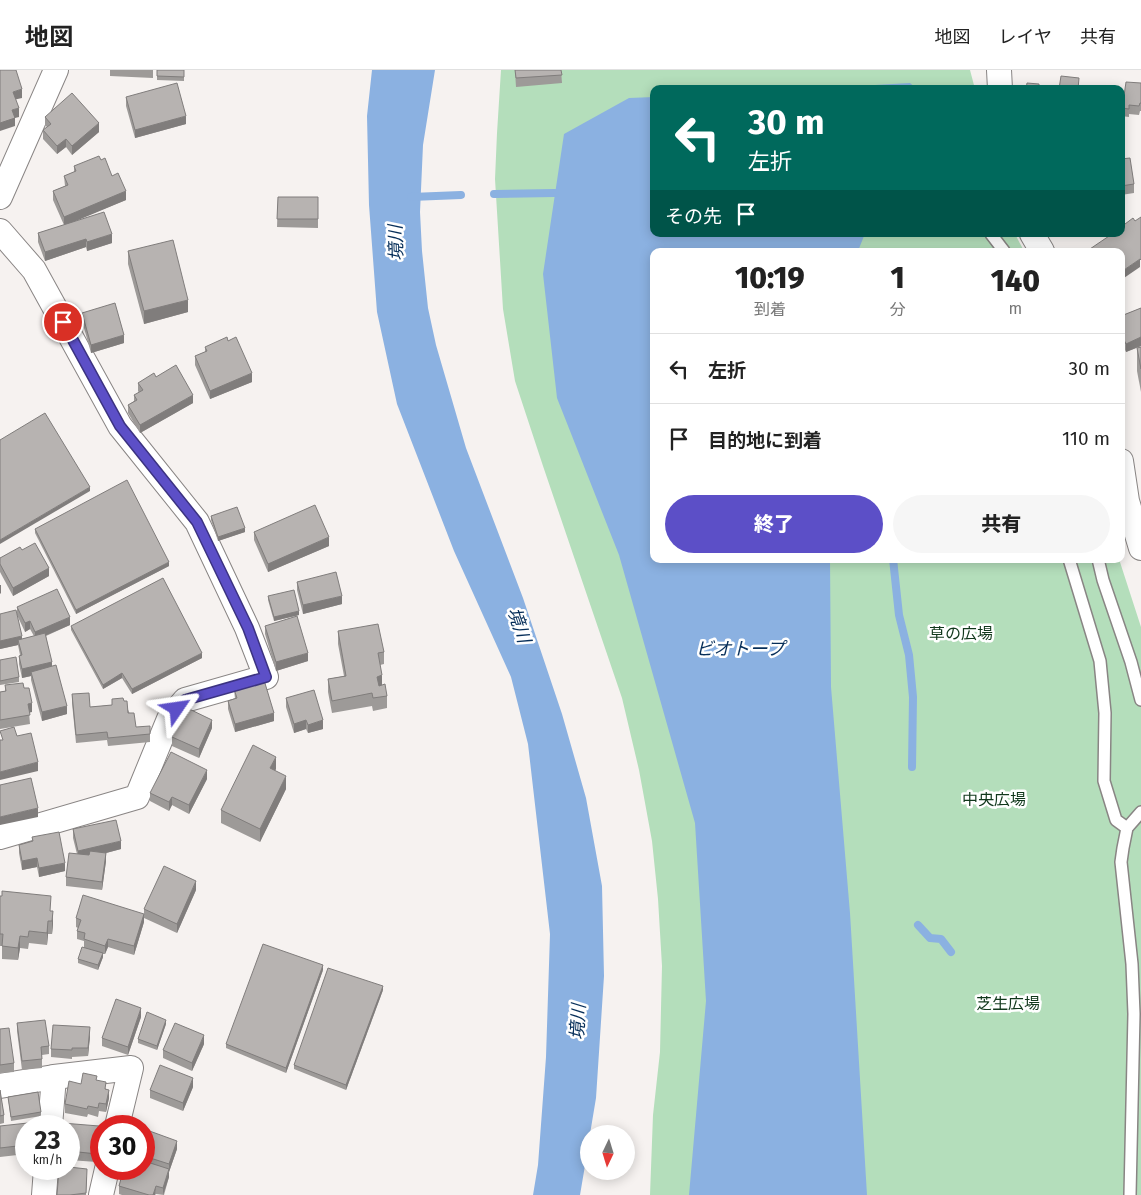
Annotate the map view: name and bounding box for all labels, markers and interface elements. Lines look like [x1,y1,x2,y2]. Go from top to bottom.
text: 地図 [25,23,73,51]
text: 地図 [935,26,971,48]
text: レイヤ [999,26,1052,48]
text: 共有 [1080,26,1116,48]
text: 30 m [748,101,825,143]
icon: left [665,105,730,170]
text: 左折 [748,148,792,175]
icon: arrive [732,200,760,228]
text: その先 [665,205,722,228]
water label: 境川 [384,223,408,261]
text: 10:19 [735,260,805,296]
text: 1 [891,260,905,296]
text: 140 [991,263,1040,299]
text: m [1008,299,1022,318]
text: 到着 [754,300,786,319]
text: 分 [890,300,906,319]
pin [42,301,84,343]
icon: arrive [49,308,77,336]
icon: left [665,355,693,383]
text: 30 m [1069,357,1110,380]
text: 左折 [708,359,746,382]
icon: arrive [665,425,693,453]
text: 110 m [1062,427,1110,450]
text: 目的地に到着 [708,429,822,452]
button: 終了 [665,495,883,553]
button: 共有 [893,495,1110,553]
water label: 境川 [503,604,536,647]
park label: 草の広場 [929,624,993,643]
water label: ビオトープ [696,638,788,660]
position arrow [150,682,202,734]
park label: 中央広場 [962,790,1026,809]
park label: 芝生広場 [976,994,1040,1013]
water label: 境川 [566,1001,590,1041]
speed limit sign: 30 [90,1115,155,1180]
north arrow [580,1125,635,1180]
map controls [580,1125,635,1180]
text: 23 [35,1126,60,1156]
text: km/h [33,1153,62,1167]

